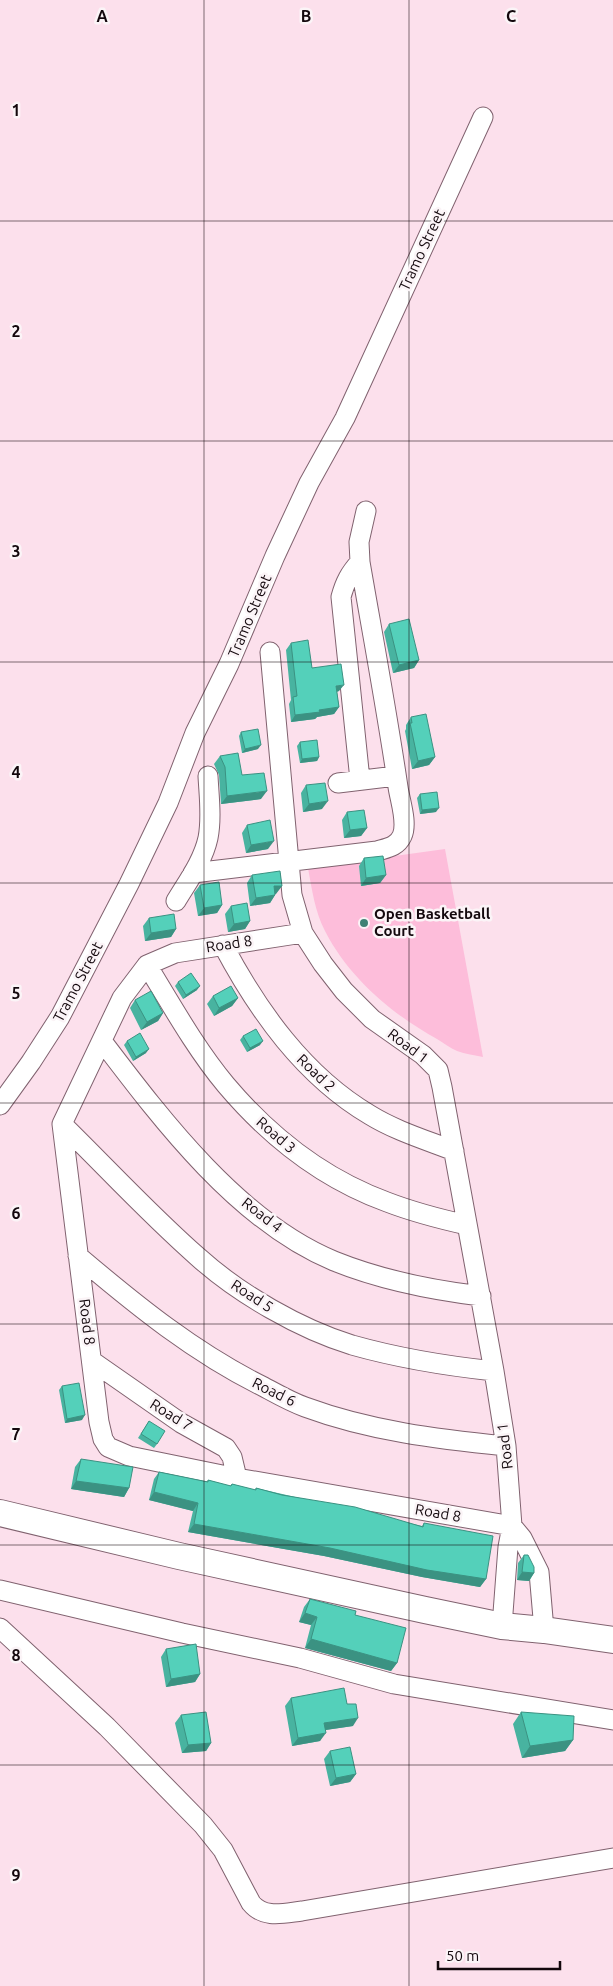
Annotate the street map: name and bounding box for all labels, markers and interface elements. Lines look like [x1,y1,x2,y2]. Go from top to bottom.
text: A [96,7,108,25]
text: B [301,7,311,25]
text: C [506,7,516,25]
text: 1 [11,101,21,119]
street label: Tramo Street [395,206,448,293]
text: 2 [11,322,21,340]
text: 3 [11,542,21,560]
street label: Tramo Street [224,572,275,660]
text: 4 [11,763,21,781]
place label: Open Basketball Court [374,905,491,939]
marker: Open Basketball Court [358,917,370,929]
street label: Road 8 [205,931,253,956]
street label: Tramo Street [49,939,106,1025]
text: 5 [11,984,21,1002]
street label: Road 1 [385,1025,432,1066]
street label: Road 2 [294,1050,339,1095]
street label: Road 3 [253,1113,299,1156]
street label: Road 4 [239,1194,286,1236]
text: 6 [11,1204,21,1222]
street label: Road 5 [228,1276,276,1315]
street label: Road 8 [76,1298,99,1346]
street label: Road 6 [250,1374,299,1409]
street label: Road 7 [147,1395,195,1434]
street label: Road 1 [493,1422,516,1470]
text: 7 [11,1425,21,1443]
street label: Road 8 [414,1500,462,1525]
text: 8 [11,1646,21,1664]
text: 9 [11,1866,21,1884]
scale bar [438,1938,560,1970]
text: 50 m [446,1947,479,1964]

